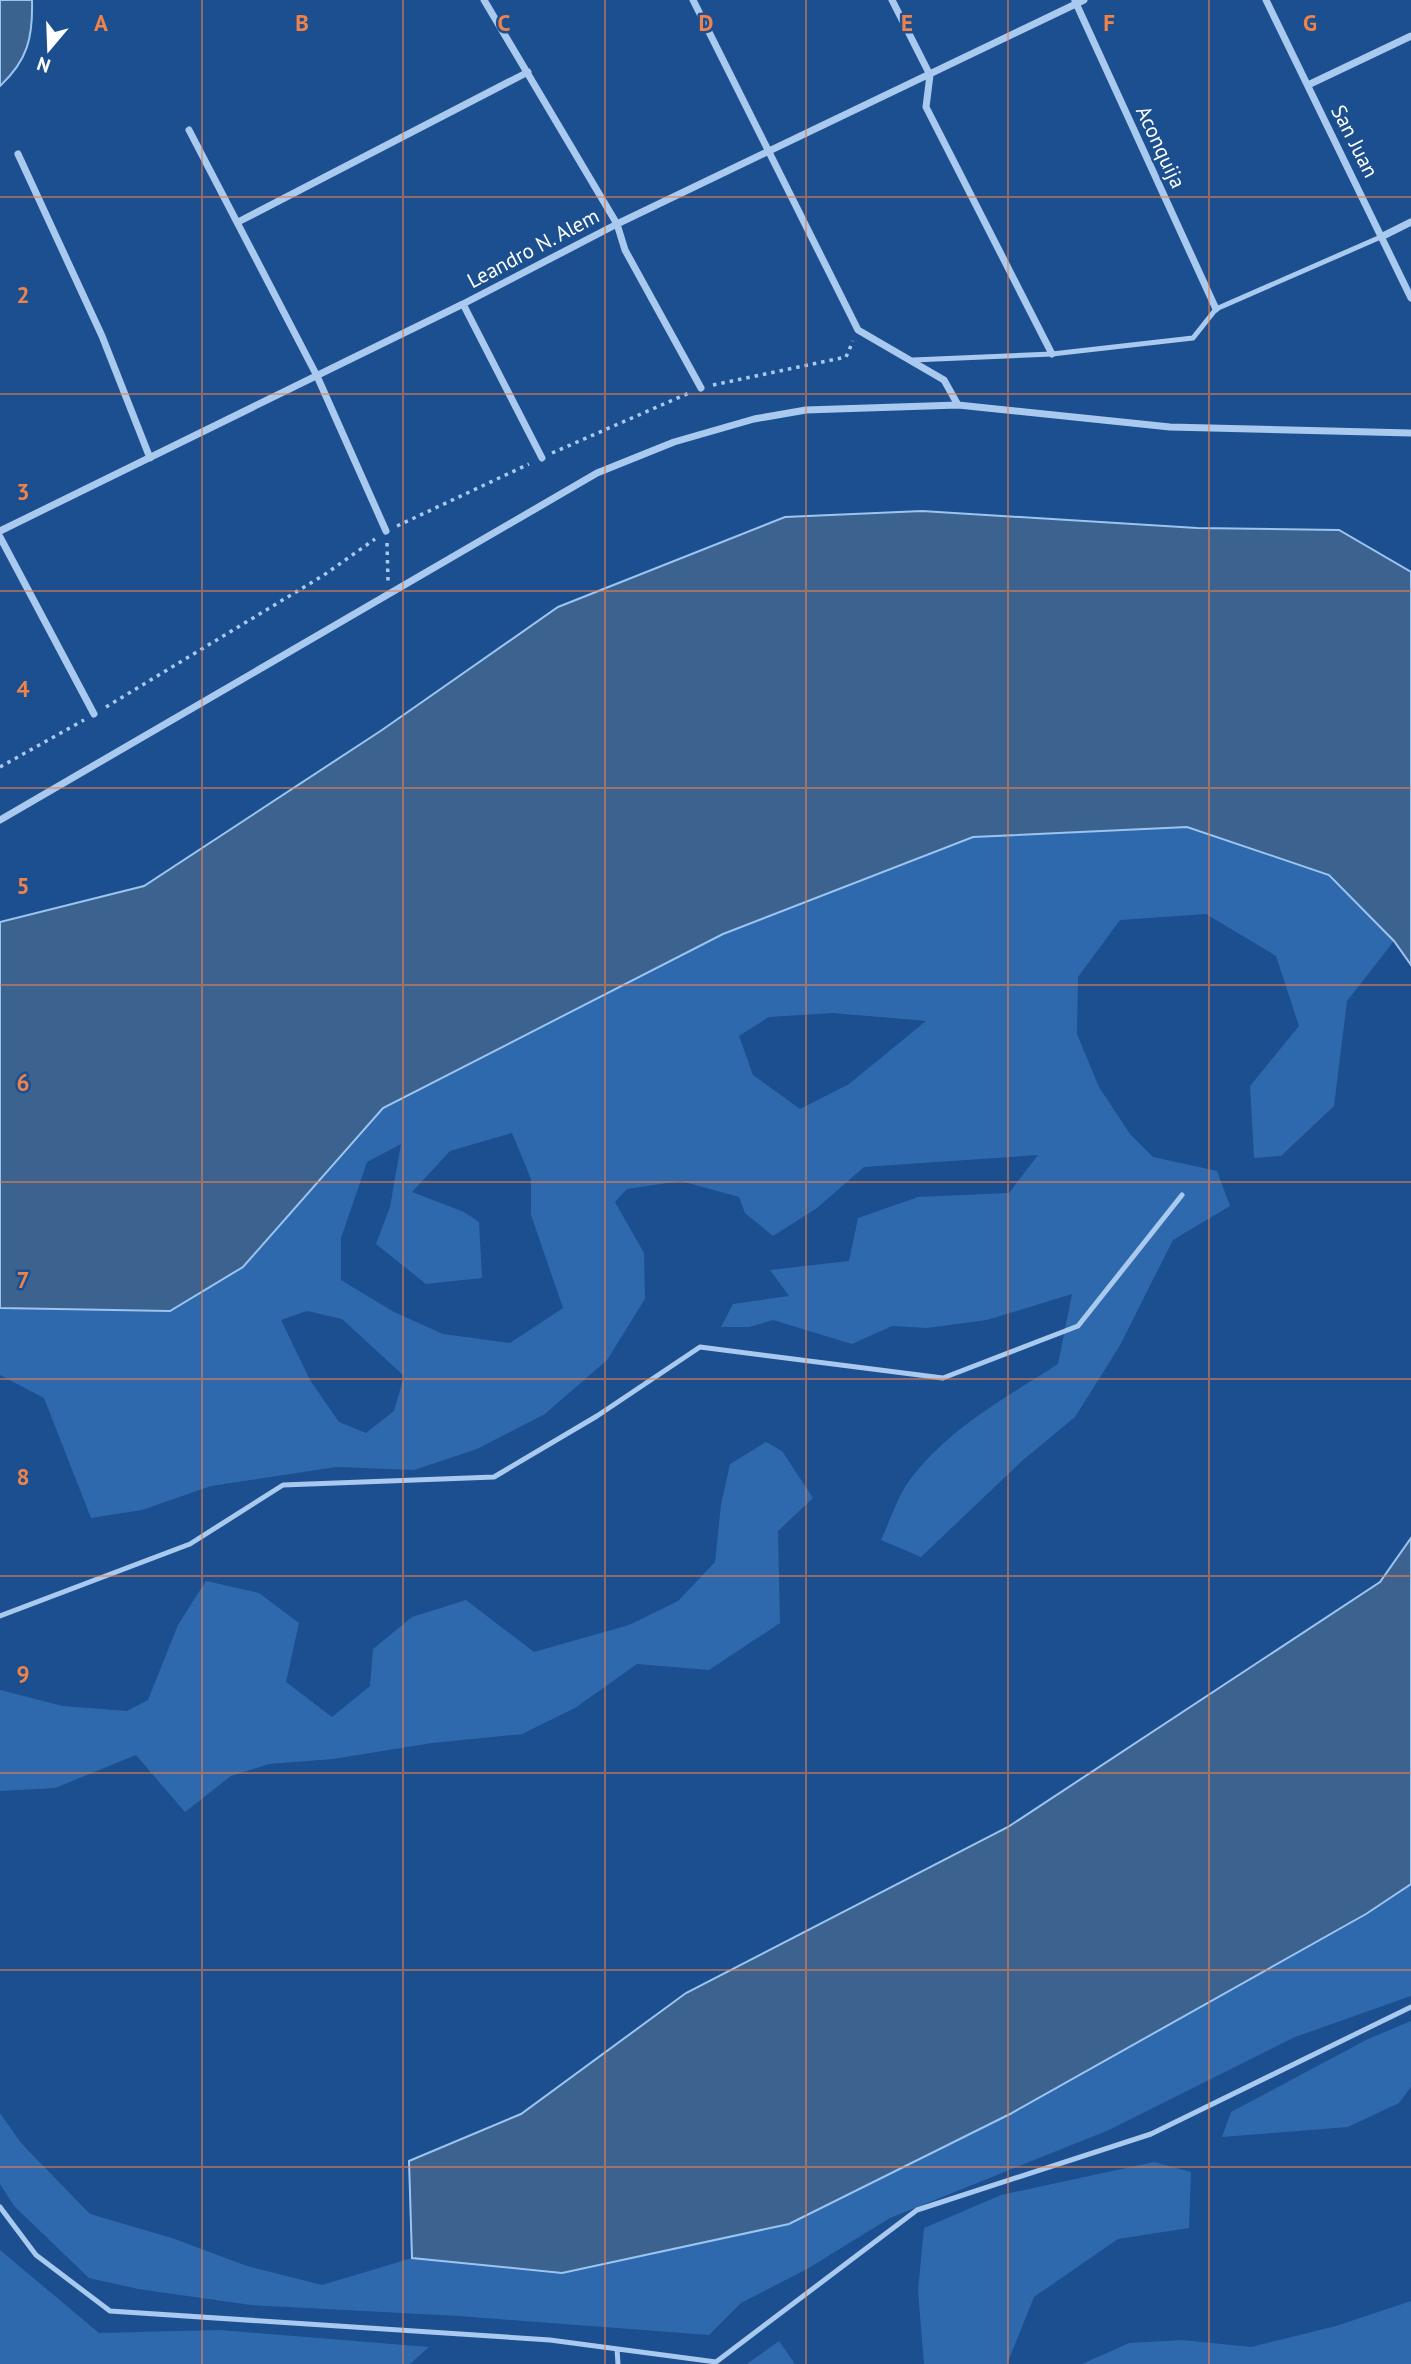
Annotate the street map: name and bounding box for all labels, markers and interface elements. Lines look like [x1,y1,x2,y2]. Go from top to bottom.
text: A [94,8,108,37]
text: B [295,8,309,37]
text: C [498,8,511,37]
text: D [699,8,713,37]
text: E [901,8,913,37]
text: F [1103,8,1115,37]
text: G [1303,8,1317,37]
north arrow [14,14,84,84]
text: N [34,52,53,78]
street label: San Juan [1325,100,1385,182]
street label: Aconquija [1130,101,1192,193]
street label: Leandro N. Alem [462,202,604,294]
text: 2 [16,280,30,309]
text: 3 [16,477,30,506]
text: 4 [16,674,30,703]
text: 5 [16,871,30,900]
text: 6 [16,1068,30,1097]
text: 7 [16,1265,30,1294]
text: 8 [16,1462,30,1491]
text: 9 [16,1659,30,1688]

